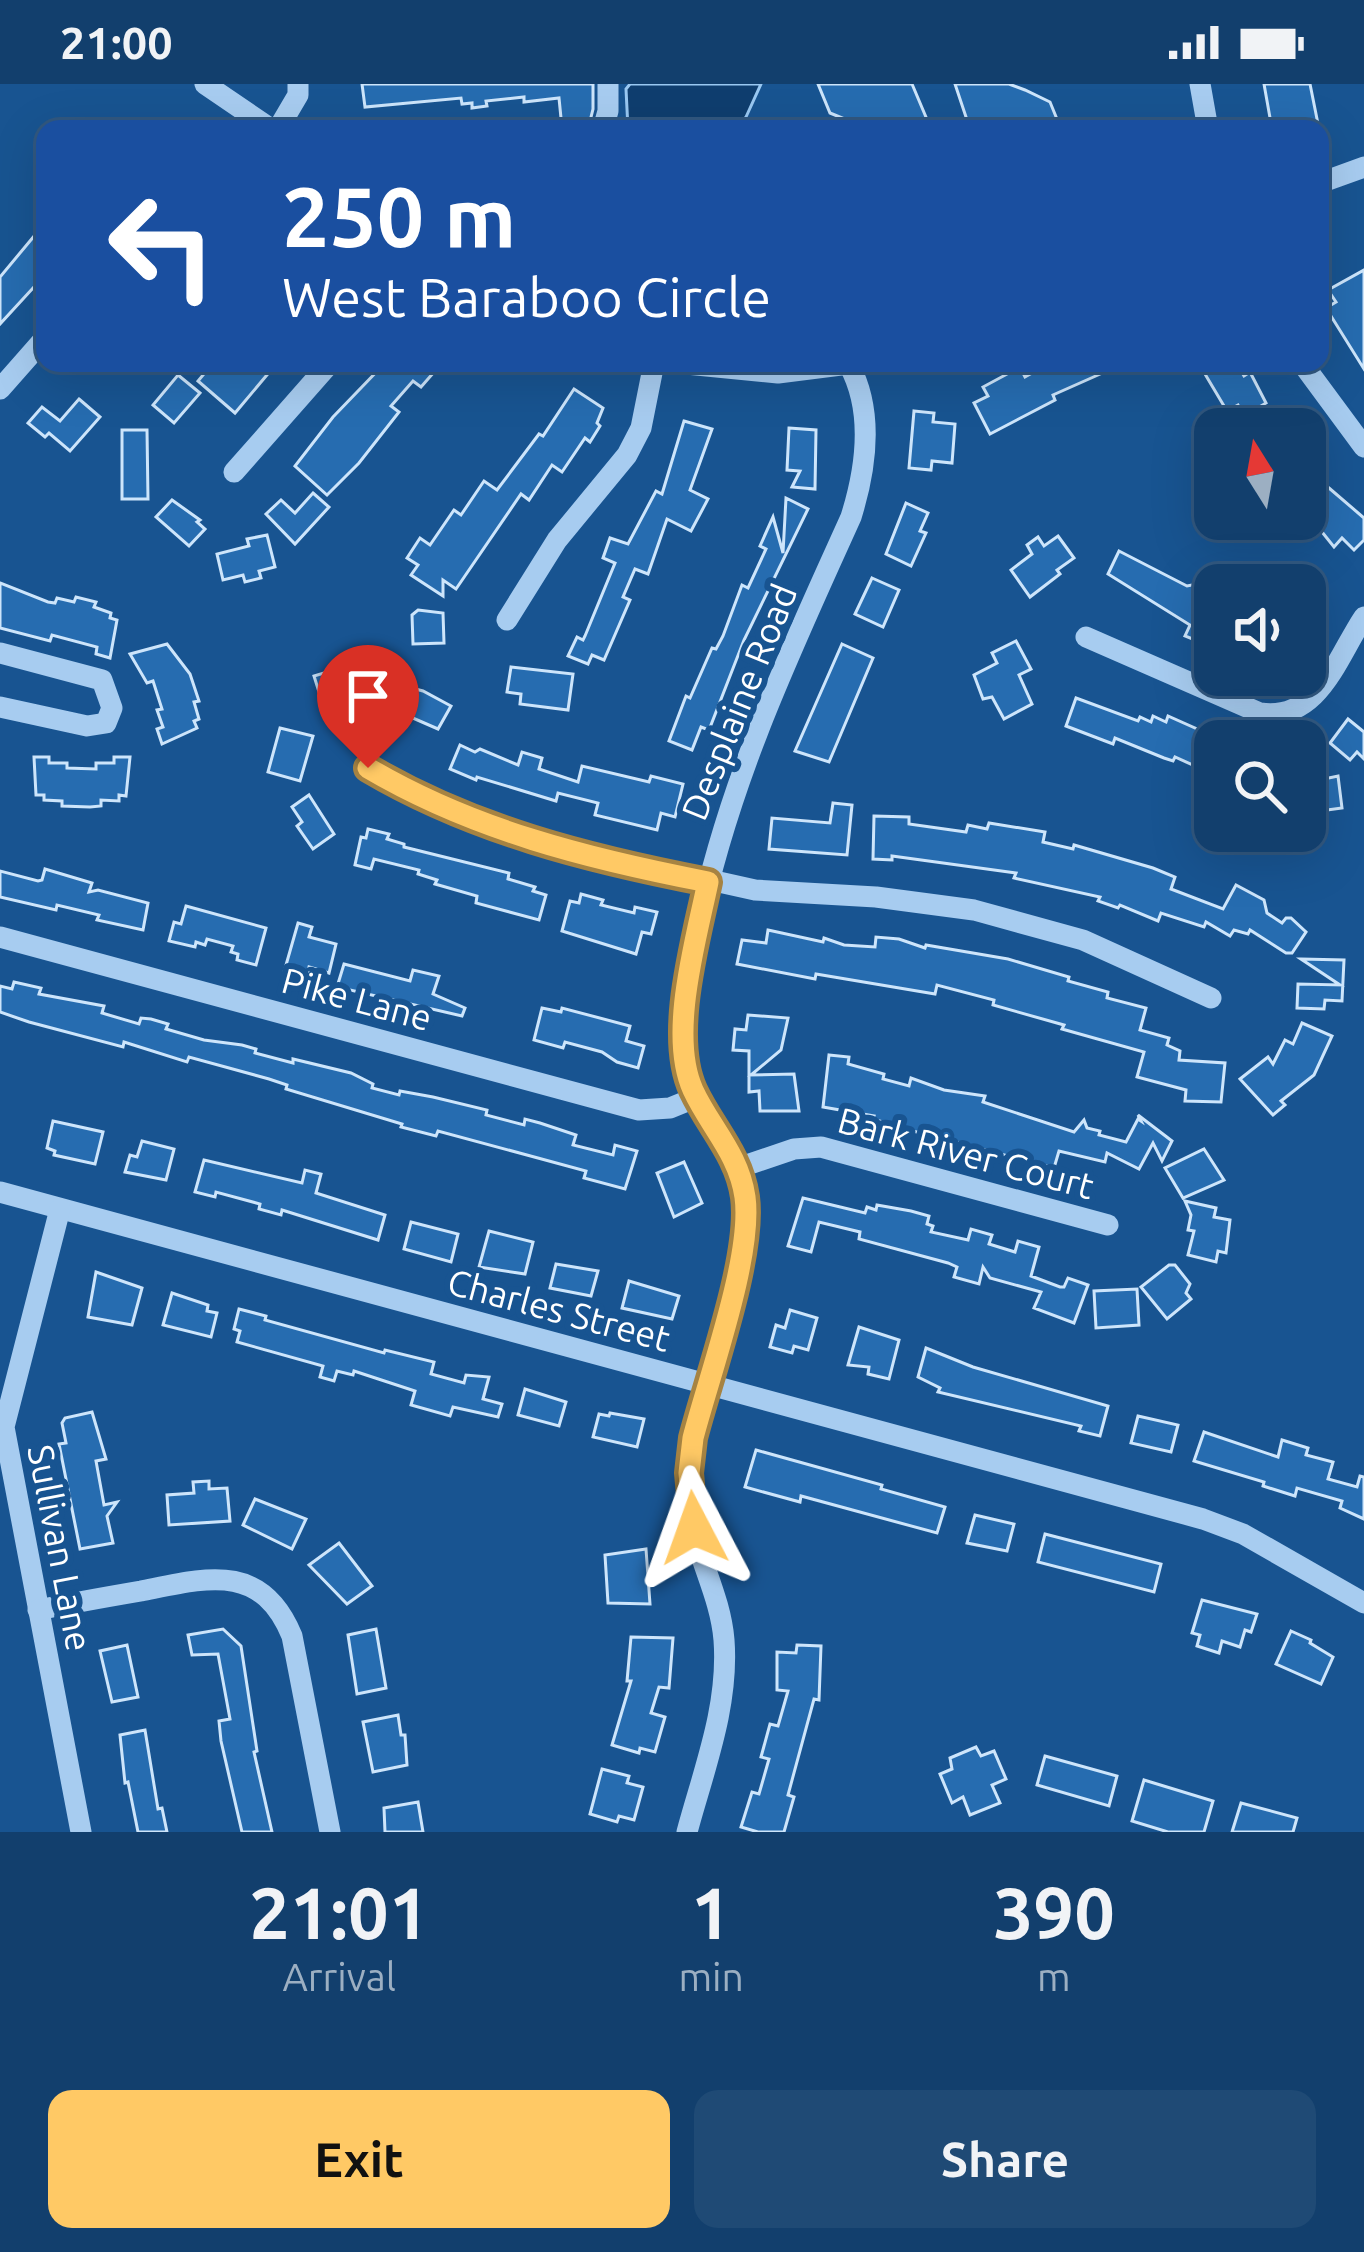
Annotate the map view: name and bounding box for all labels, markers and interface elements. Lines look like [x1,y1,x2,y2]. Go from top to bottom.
text: 21:00 [60,17,173,68]
icon: left [84,168,240,324]
text: 250 m [282,169,516,263]
text: West Baraboo Circle [282,267,771,327]
north arrow [1194,408,1326,540]
map controls [1194,408,1326,852]
button: sound [1194,564,1326,696]
street label: Desplaine Road [673,578,804,826]
pin [317,645,419,768]
icon: arrive [335,663,401,729]
button: search [1194,720,1326,852]
street label: Pike Lane [278,959,436,1038]
street label: Bark River Court [834,1099,1099,1206]
street label: Charles Street [443,1260,675,1359]
street label: Sullivan Lane [20,1441,101,1654]
position arrow [631,1465,757,1591]
text: 21:01 [249,1872,429,1953]
text: 1 [691,1872,731,1953]
text: 390 [993,1872,1115,1953]
text: Arrival [282,1955,396,1998]
text: min [678,1955,744,1998]
text: m [1037,1955,1071,1998]
button: Exit [48,2090,670,2228]
button: Share [694,2090,1316,2228]

